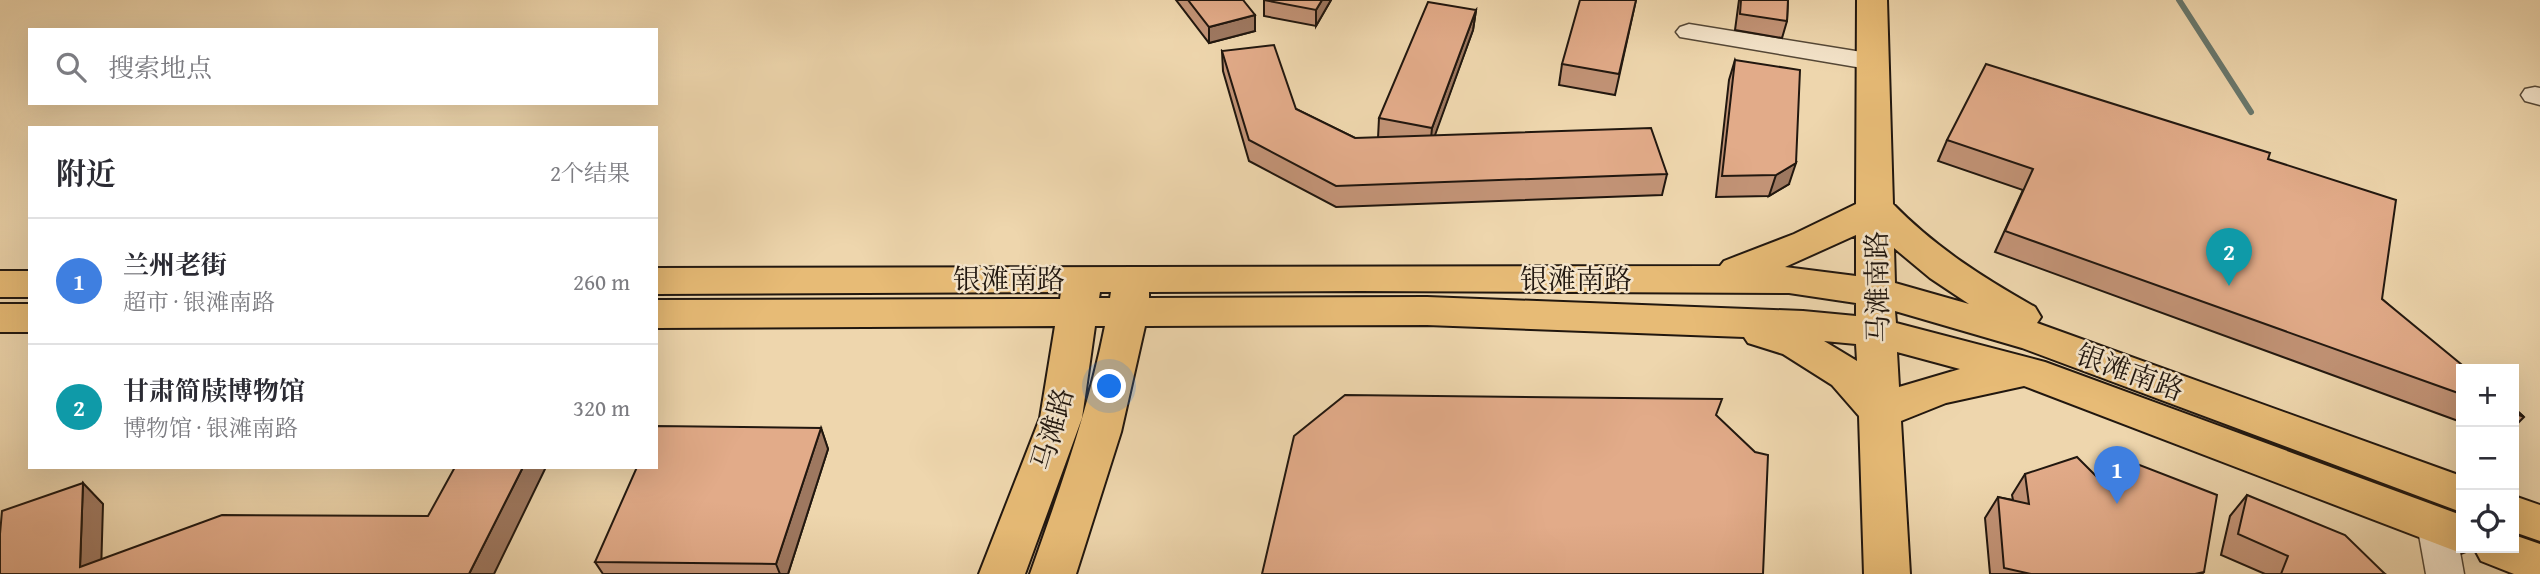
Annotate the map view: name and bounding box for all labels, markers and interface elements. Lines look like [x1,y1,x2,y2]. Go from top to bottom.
search box [28,28,658,105]
icon: search [52,48,90,86]
text: 搜索地点 [108,48,212,87]
text: 附近 [56,151,116,195]
text: 2个结果 [550,156,630,189]
pin: 2 [2206,228,2252,286]
street label: 马滩南路 [1855,231,1898,343]
text: 兰州老街 [123,245,227,284]
street label: 银滩南路 [953,258,1065,299]
street label: 银滩南路 [1520,258,1632,299]
text: 1 [73,265,85,298]
text: 260 m [573,265,630,298]
text: 超市 · 银滩南路 [123,285,275,318]
street label: 银滩南路 [2071,333,2190,410]
map controls [2456,364,2519,553]
button: + [2456,364,2519,427]
your location [1092,369,1126,403]
text: 甘肃简牍博物馆 [123,371,305,410]
street label: 马滩路 [1020,383,1083,475]
text: 2 [73,391,85,424]
text: 320 m [573,391,630,424]
text: 博物馆 · 银滩南路 [123,411,298,444]
button: − [2456,427,2519,490]
pin: 1 [2094,446,2140,504]
button: locate [2456,490,2519,553]

